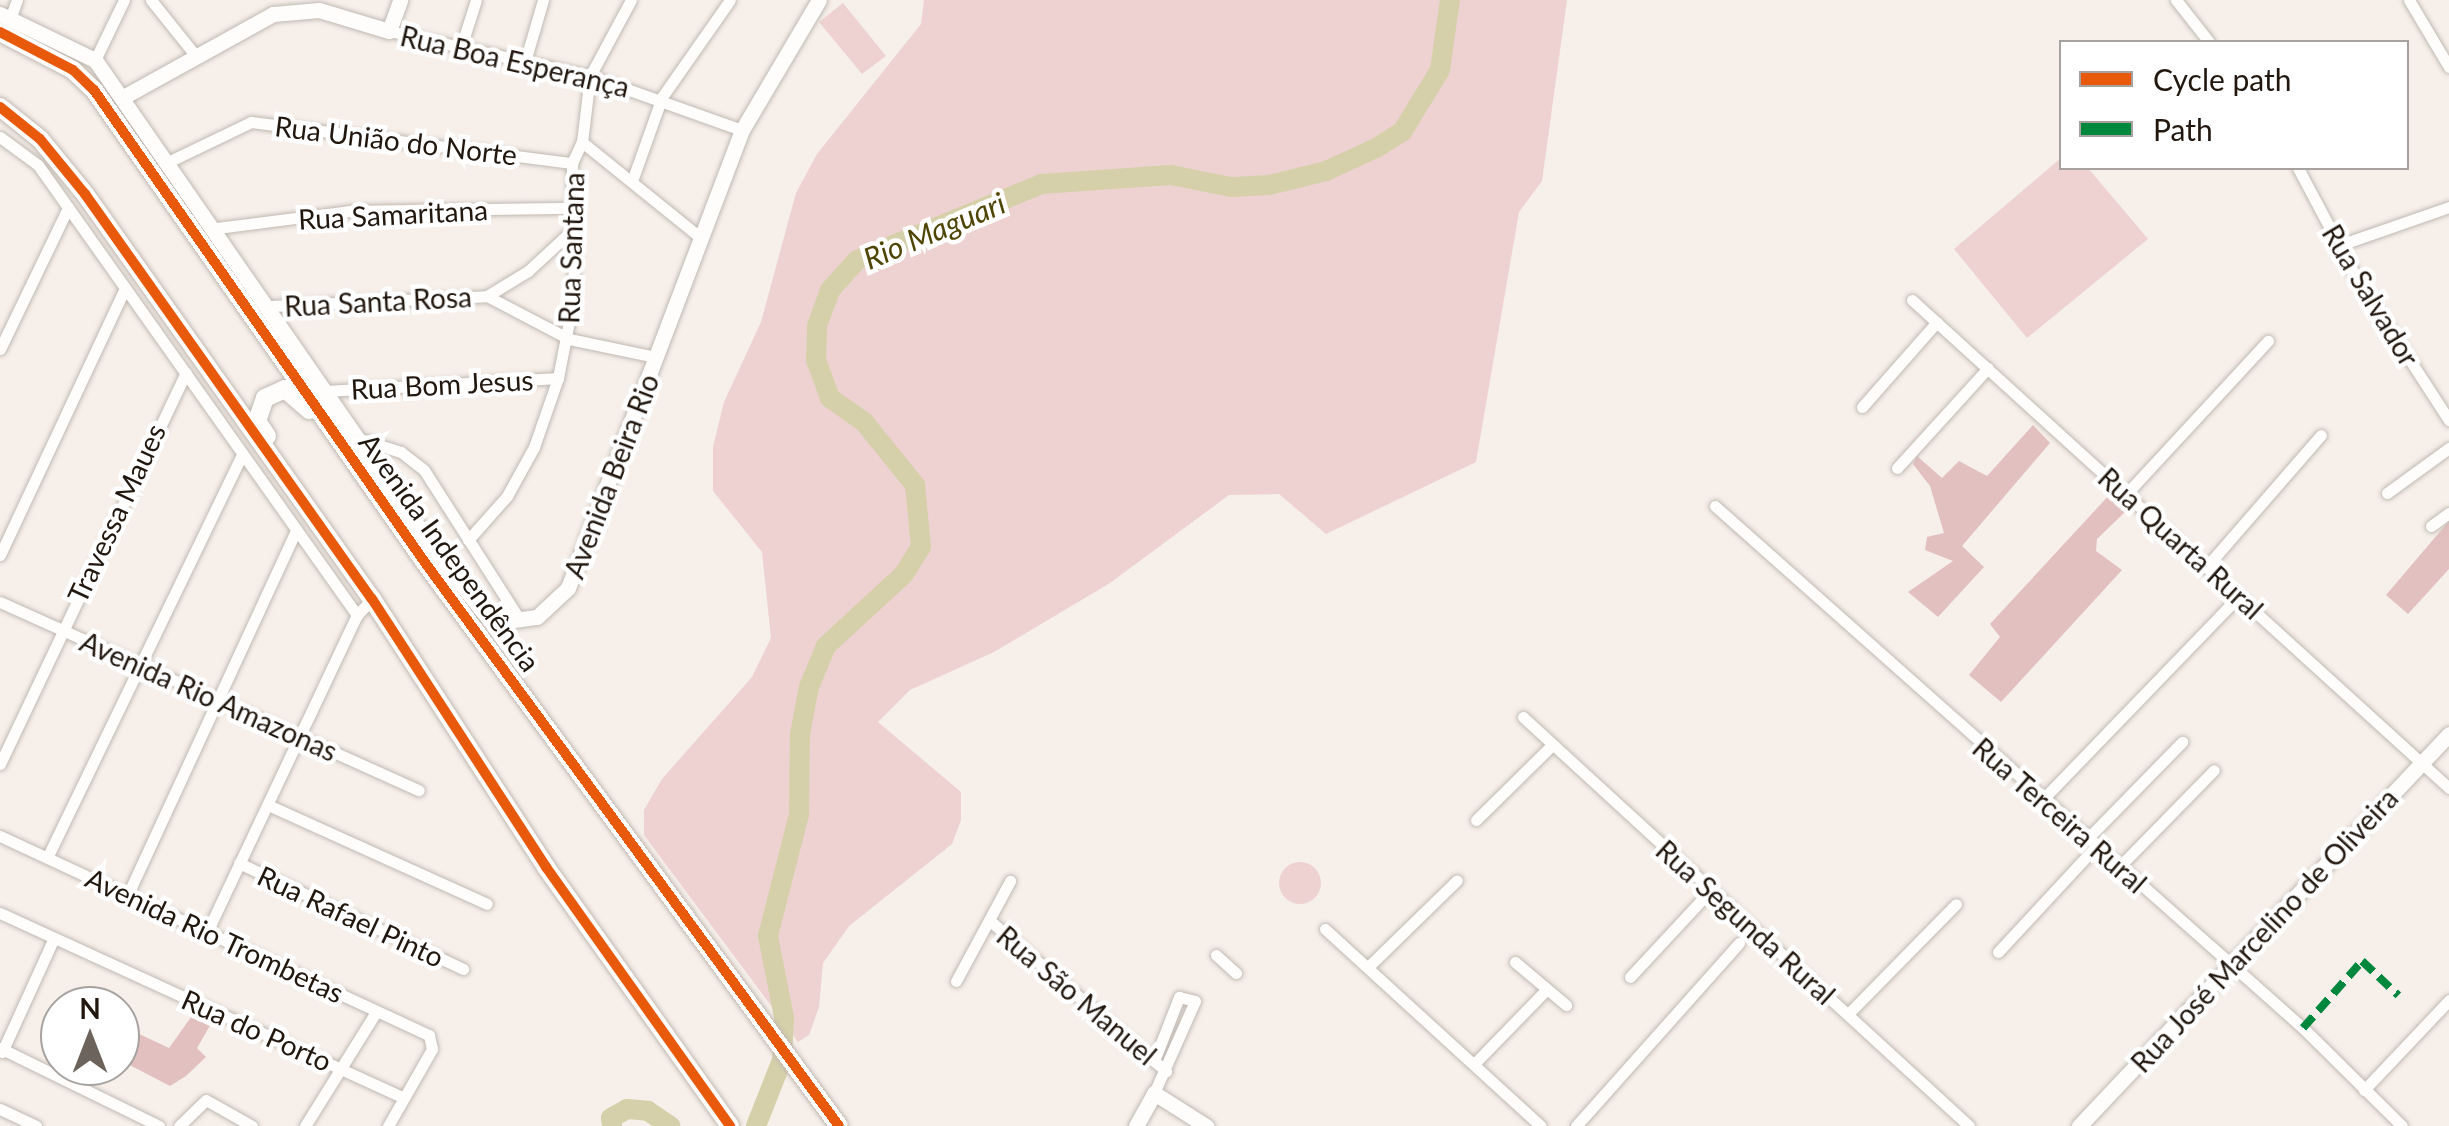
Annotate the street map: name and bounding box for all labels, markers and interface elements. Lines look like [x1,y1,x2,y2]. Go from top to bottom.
street label: Rua Boa Esperança [397,18,633,104]
legend [2059,40,2409,170]
text: Cycle path [2153,61,2292,97]
street label: Rua União do Norte [273,108,519,172]
text: Path [2153,111,2213,147]
street label: Rua Santana [552,172,590,324]
water label: Rio Maguari [858,184,1010,276]
street label: Rua Samaritana [297,192,489,236]
street label: Rua Salvador [2316,218,2426,372]
street label: Rua Santa Rosa [283,279,473,323]
street label: Rua Bom Jesus [349,362,535,406]
street label: Avenida Beira Rio [557,369,665,583]
street label: Travessa Maues [60,418,172,608]
street label: Avenida Independência [352,427,548,677]
street label: Rua Quarta Rural [2092,460,2270,626]
street label: Avenida Rio Amazonas [75,624,343,768]
street label: Rua Terceira Rural [1966,730,2154,900]
street label: Rua José Marcelino de Oliveira [2123,781,2405,1079]
street label: Rua Segunda Rural [1650,833,1842,1011]
street label: Rua Rafael Pinto [253,858,449,974]
street label: Avenida Rio Trombetas [80,860,350,1010]
street label: Rua São Manuel [990,919,1164,1071]
street label: Rua do Porto [177,982,337,1078]
north arrow [40,986,140,1086]
text: N [79,991,101,1025]

